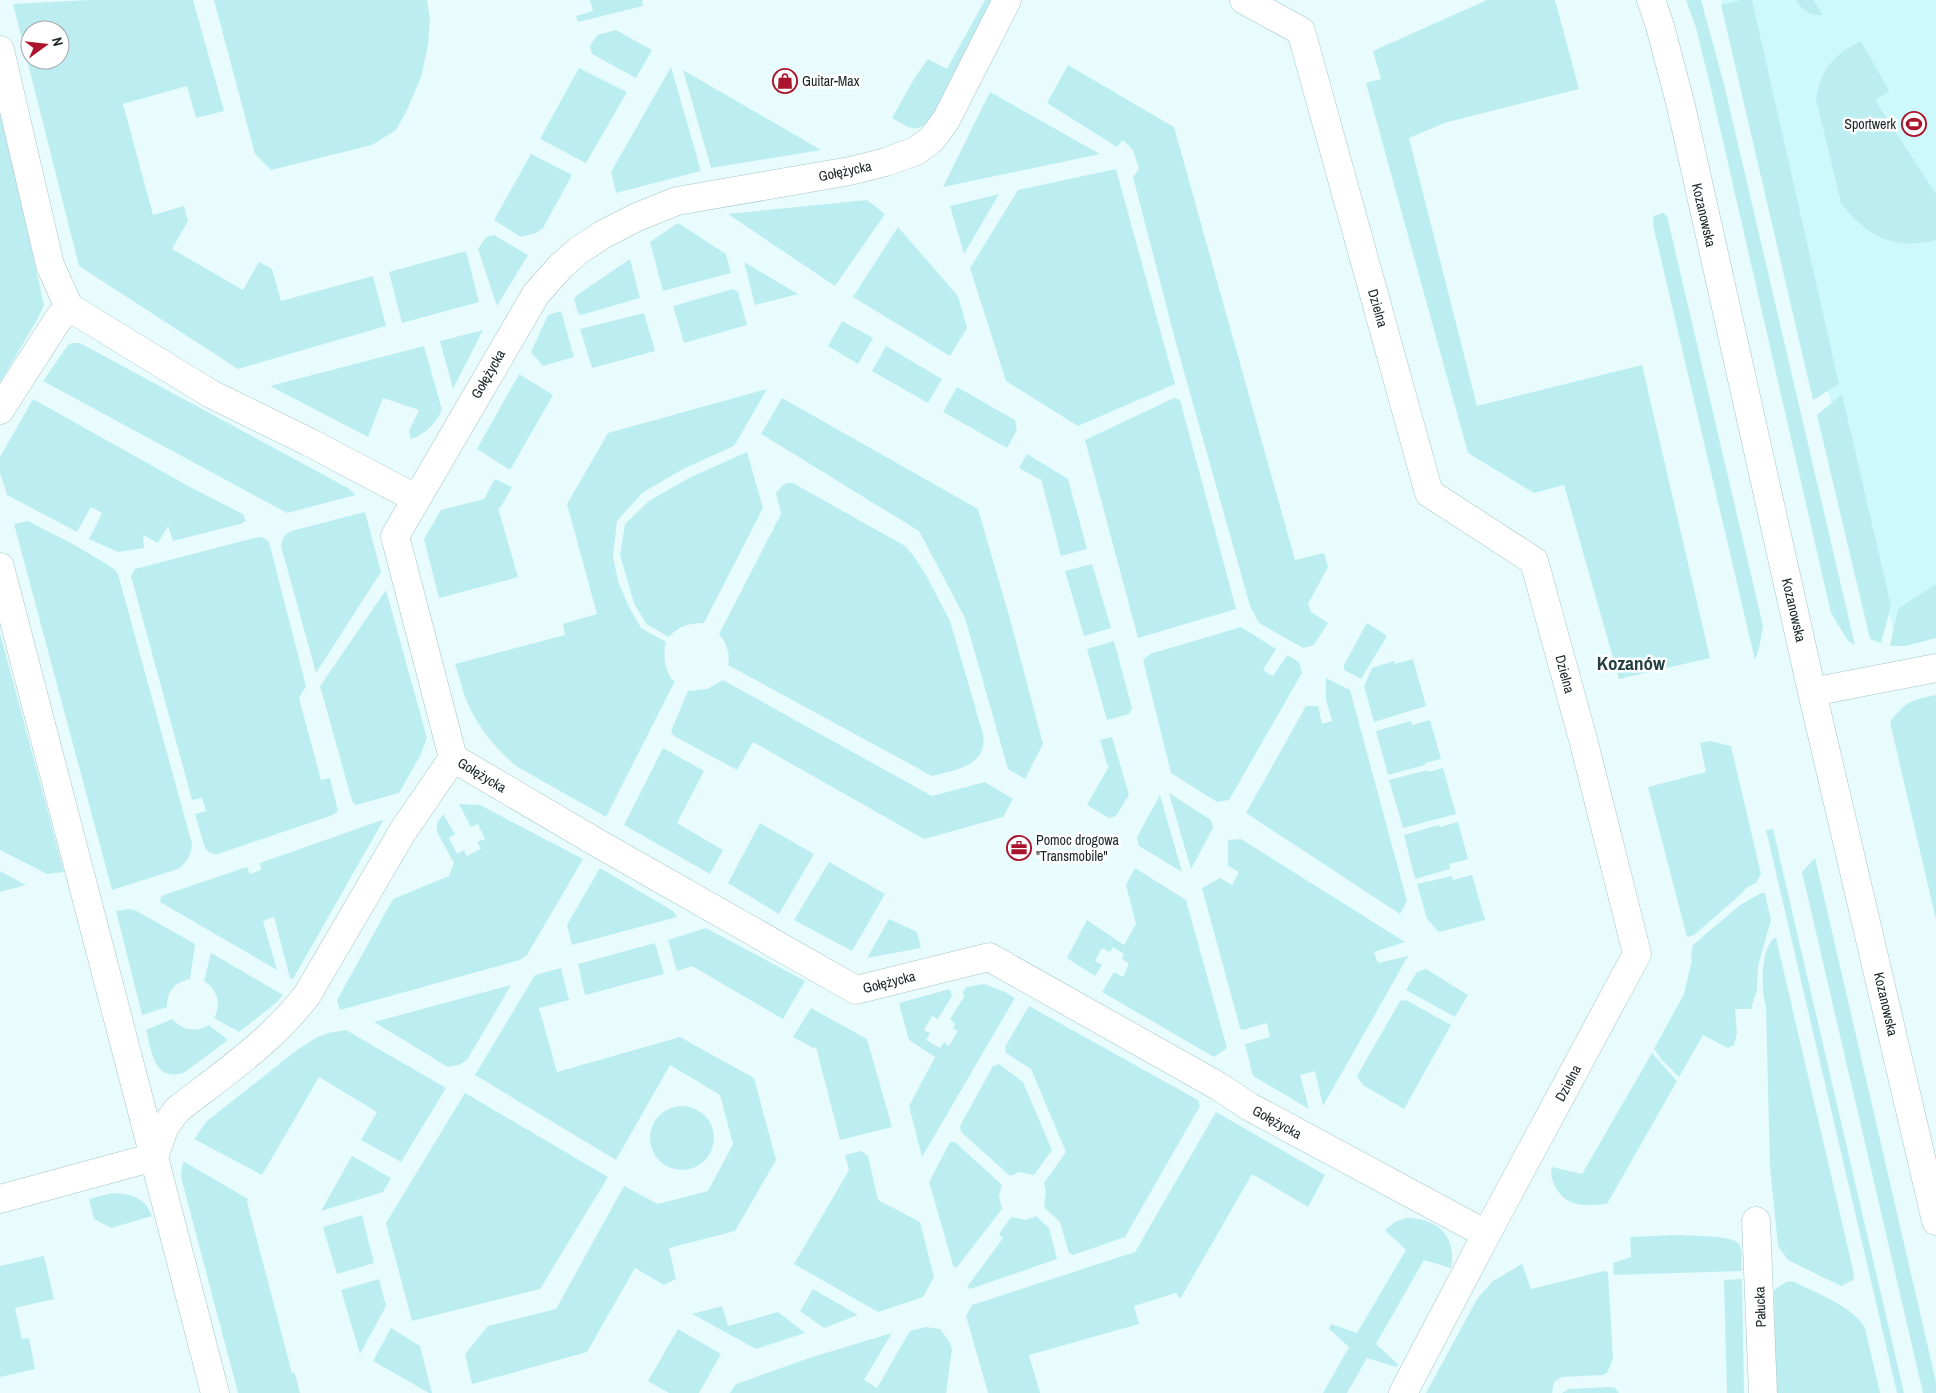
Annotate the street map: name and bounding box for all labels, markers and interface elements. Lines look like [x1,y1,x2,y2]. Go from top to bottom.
north arrow [20,20,70,70]
text: N [48,35,67,48]
shop icon: Guitar-Max [772,68,798,94]
place label: Guitar-Max [802,72,860,90]
sports icon: Sportwerk [1901,111,1927,137]
place label: Sportwerk [1844,115,1896,133]
street label: Gołężycka [817,156,874,185]
street label: Kozanowska [1688,181,1720,249]
street label: Dzielna [1364,287,1392,330]
street label: Gołężycka [467,346,509,402]
street label: Kozanowska [1778,576,1810,644]
district label: Kozanów [1597,650,1666,676]
street label: Dzielna [1551,653,1579,696]
street label: Gołężycka [454,753,510,797]
place label: Pomoc drogowa "Transmobile" [1036,831,1120,865]
office icon: Pomoc drogowa "Transmobile" [1006,835,1032,861]
street label: Gołężycka [861,967,918,997]
street label: Kozanowska [1870,970,1902,1038]
street label: Dzielna [1551,1061,1585,1104]
street label: Gołężycka [1249,1101,1305,1143]
street label: Pałucka [1750,1286,1770,1328]

